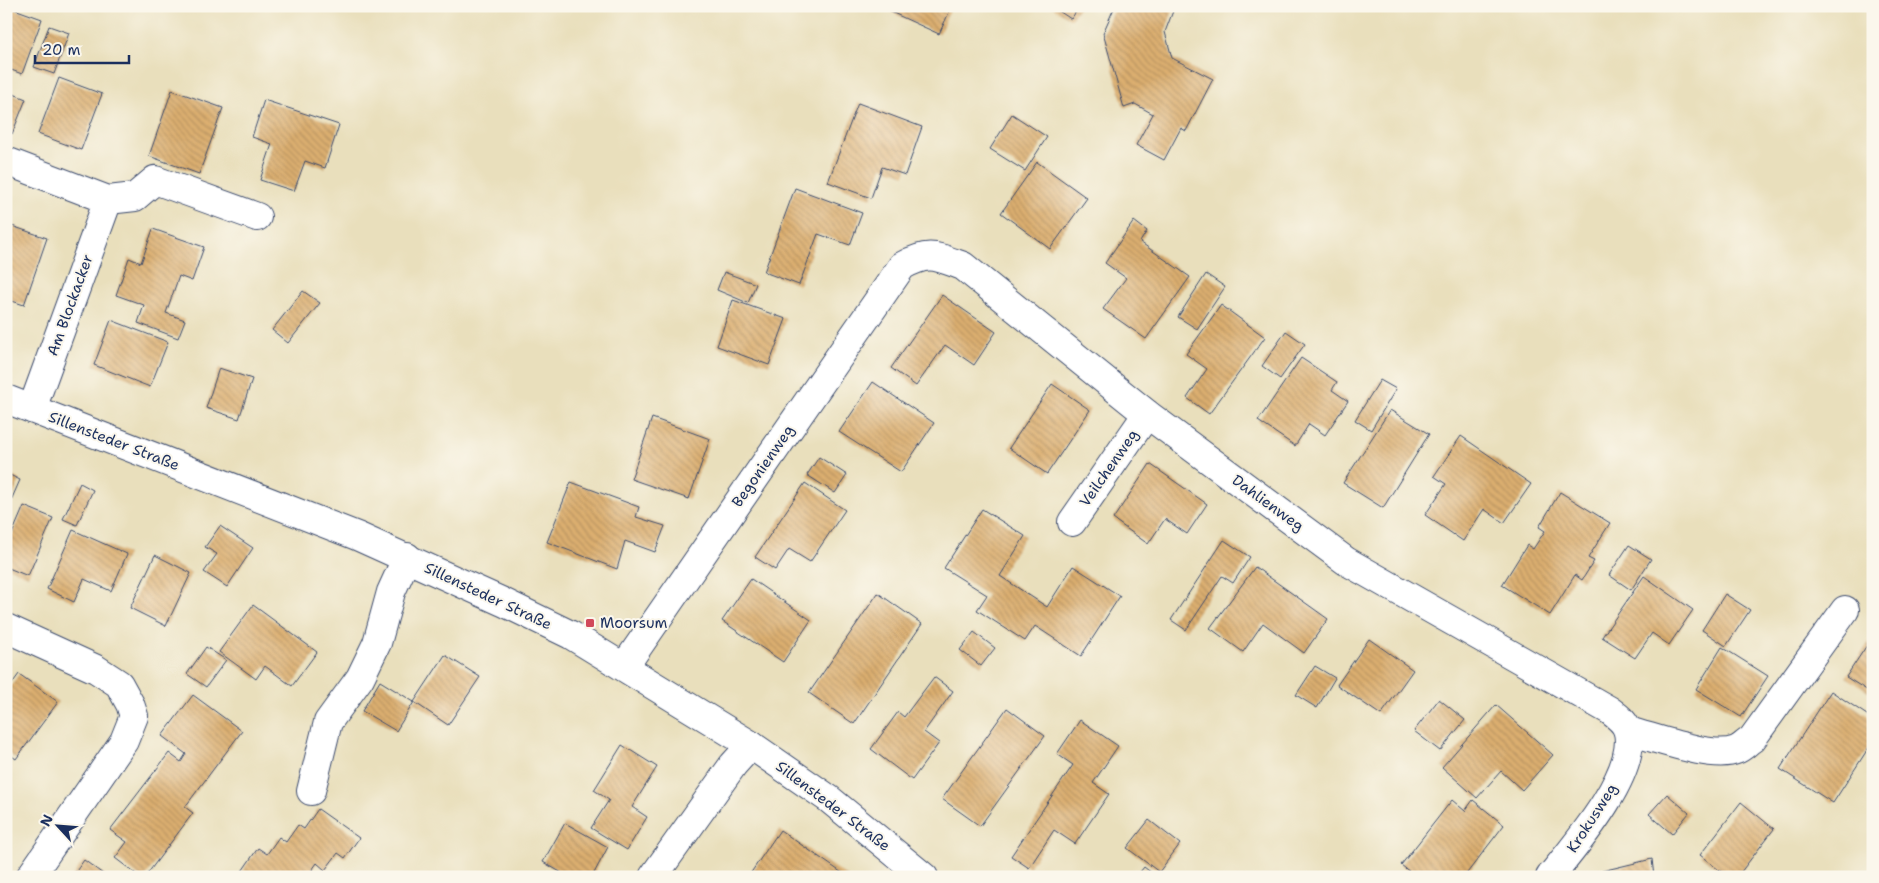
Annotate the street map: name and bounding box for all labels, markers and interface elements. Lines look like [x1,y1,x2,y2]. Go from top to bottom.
scale bar [35,32,129,64]
text: 20 m [42,40,81,60]
street label: Am Blockacker [42,251,98,359]
street label: Sillensteder Straße [46,407,182,475]
street label: Begonienweg [727,421,799,511]
street label: Veilchenweg [1075,425,1143,511]
street label: Dahlienweg [1228,470,1308,536]
street label: Sillensteder Straße [421,558,555,634]
place label: Moorsum [600,613,668,633]
marker: Moorsum [584,617,596,629]
street label: Sillensteder Straße [772,756,894,856]
street label: Krokusweg [1562,780,1622,856]
north arrow [32,800,82,850]
text: N [36,811,57,829]

